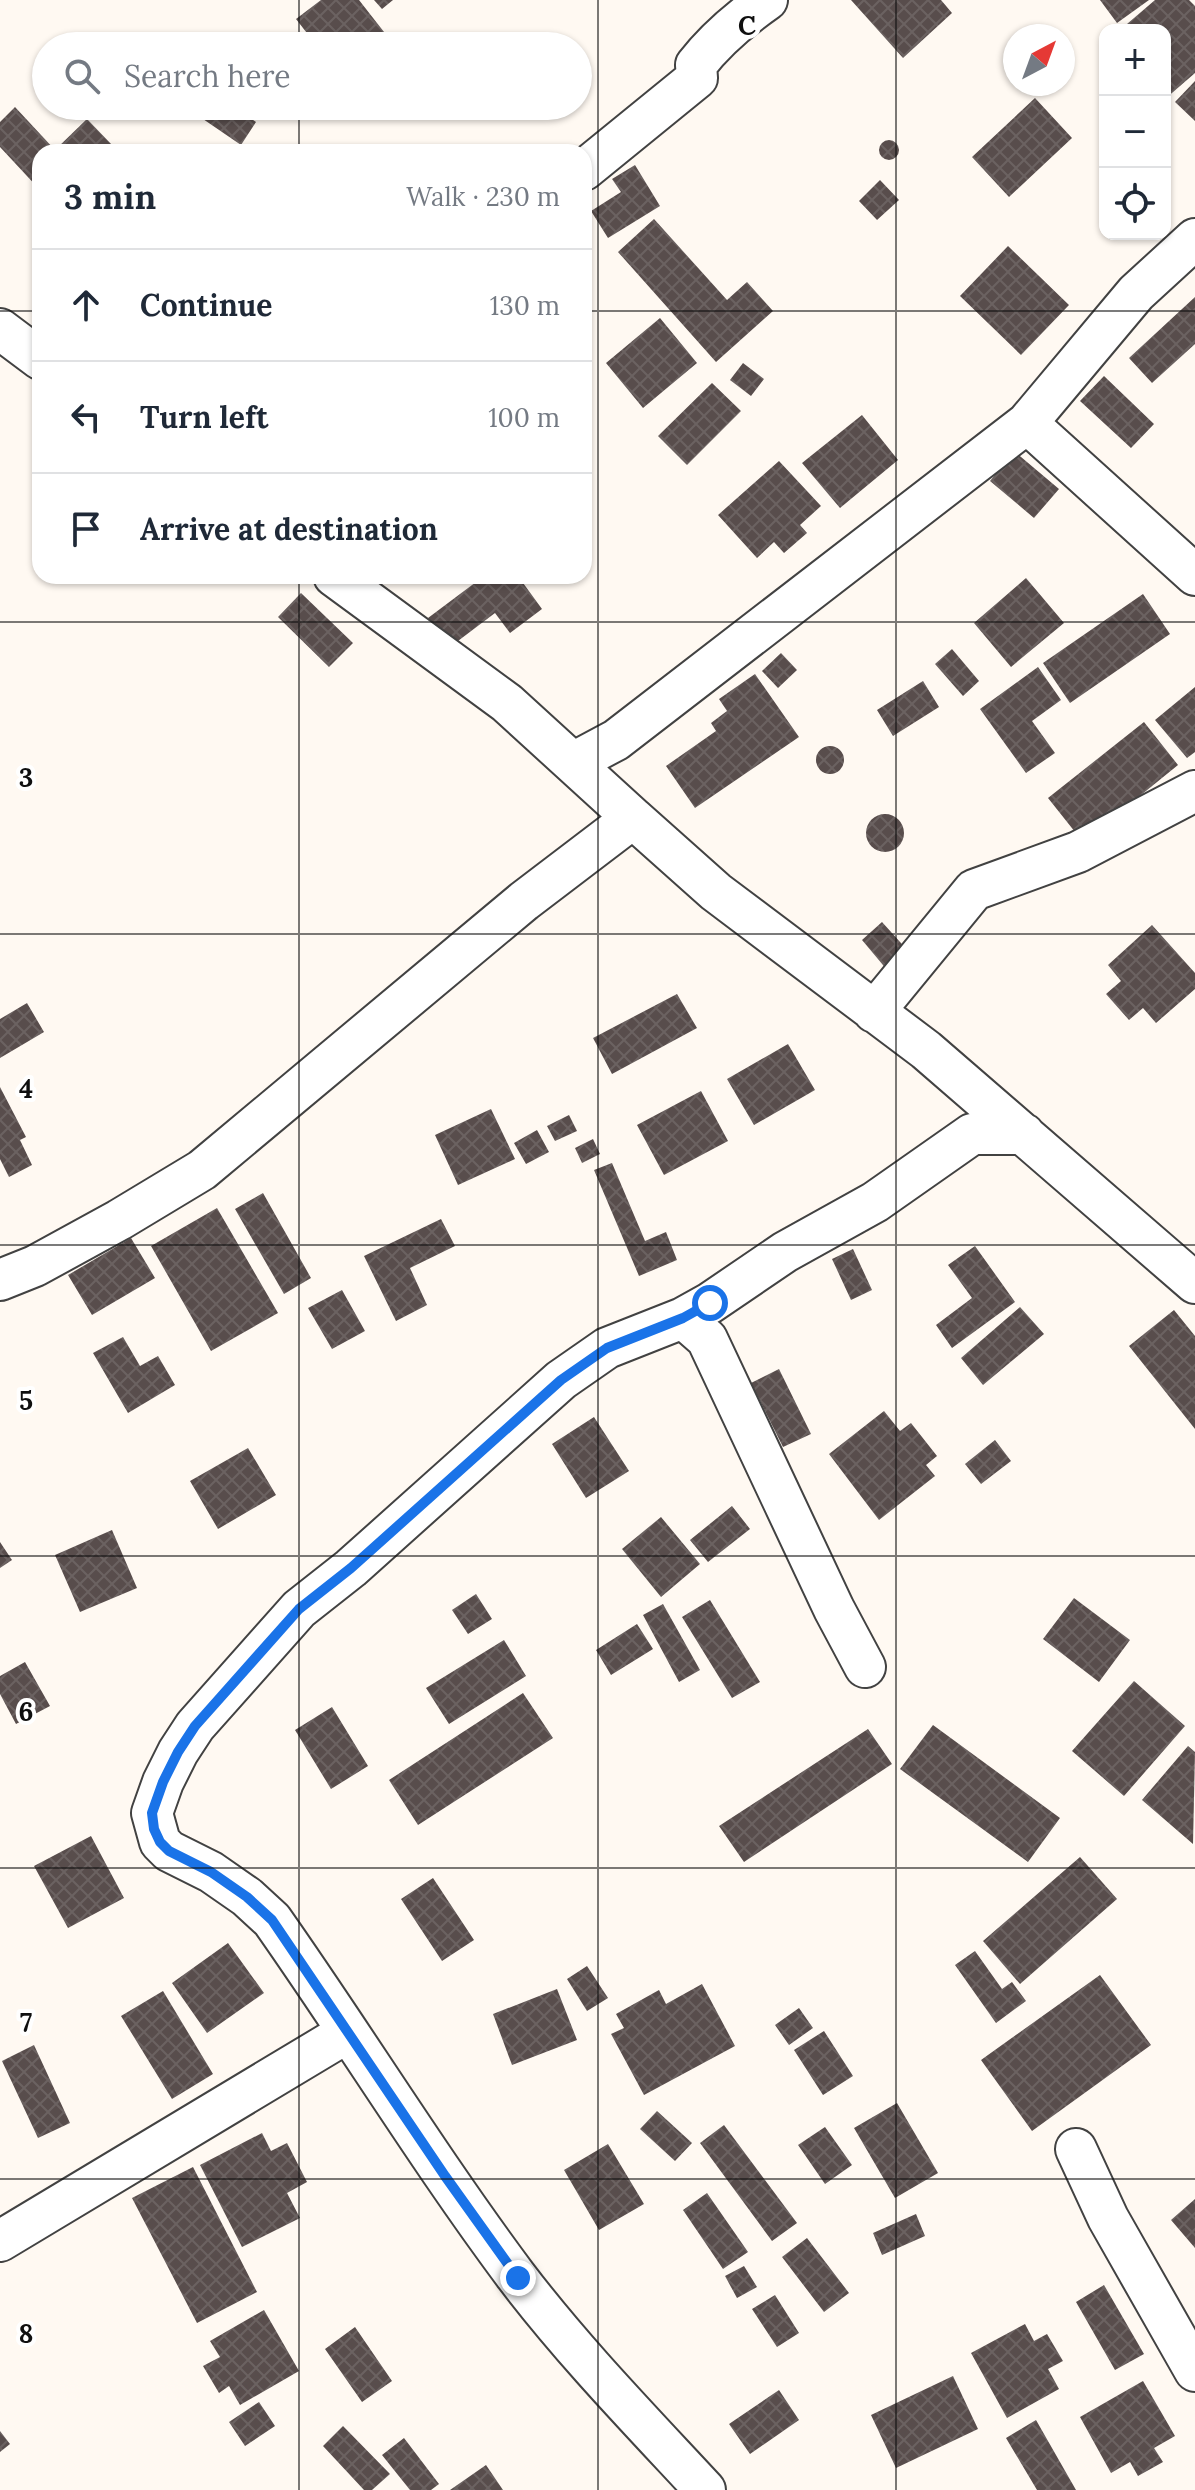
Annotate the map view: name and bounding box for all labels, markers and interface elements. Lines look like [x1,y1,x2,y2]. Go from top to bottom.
text: C [738,9,756,42]
north arrow [1003,24,1075,96]
map controls [1099,24,1171,240]
button: + [1099,24,1171,96]
search box [32,32,592,120]
icon: search [60,54,104,98]
text: Search here [124,57,291,95]
button: − [1099,96,1171,168]
button: locate [1099,168,1171,240]
text: 3 min [64,175,156,218]
text: Walk · 230 m [406,180,560,213]
icon: ahead [64,283,108,327]
text: Continue [140,286,272,324]
text: 130 m [490,289,560,322]
icon: left [64,395,108,439]
text: Turn left [140,398,268,436]
text: 100 m [488,401,560,434]
icon: arrive [64,507,108,551]
text: Arrive at destination [140,510,438,548]
text: 3 [19,761,33,794]
text: 4 [19,1072,33,1105]
route start [692,1285,728,1321]
text: 5 [19,1384,33,1417]
text: 6 [19,1695,33,1728]
text: 7 [20,2006,32,2039]
route end [500,2260,536,2296]
text: 8 [19,2317,33,2350]

